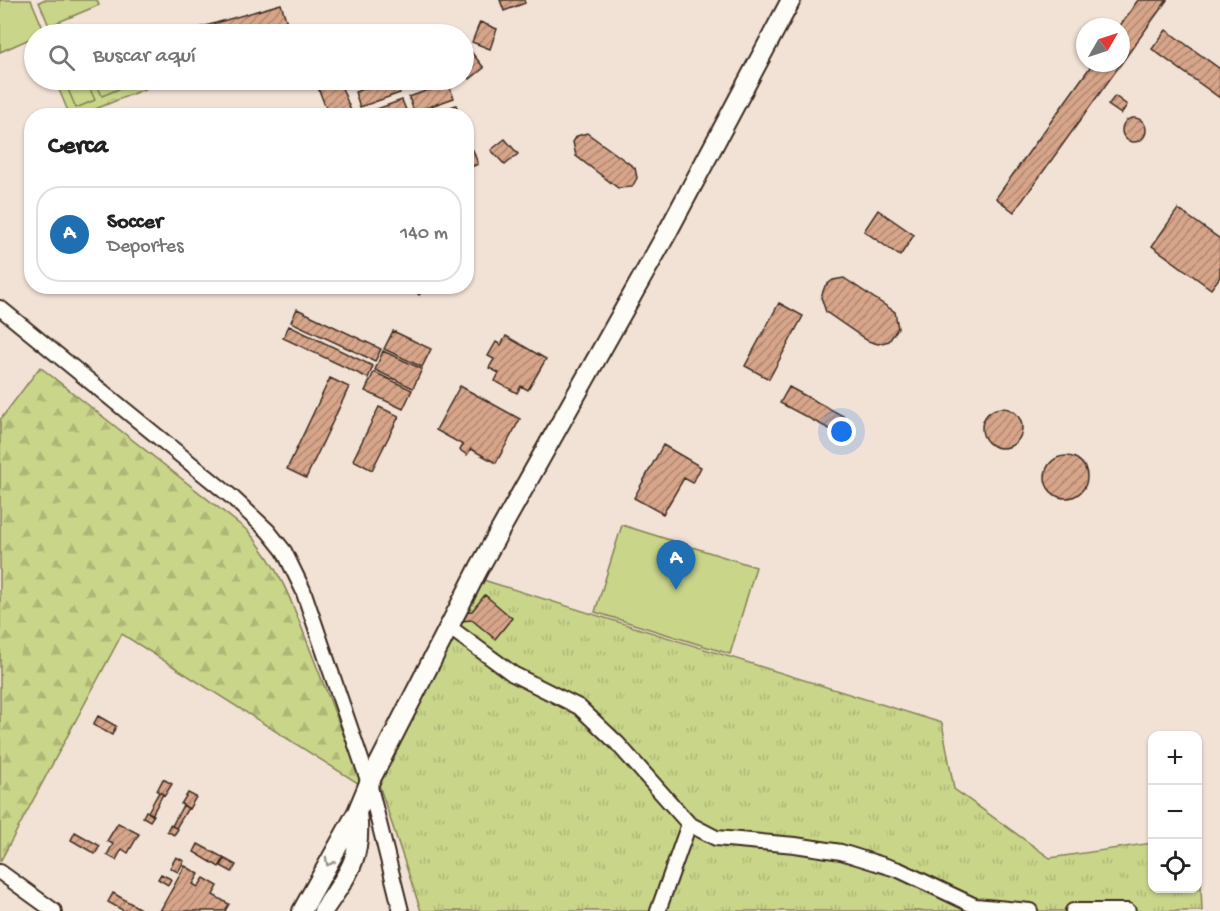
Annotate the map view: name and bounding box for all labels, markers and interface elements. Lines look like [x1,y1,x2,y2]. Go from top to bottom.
north arrow [1076,18,1130,72]
search box [24,24,474,90]
icon: search [45,41,78,74]
text: Buscar aquí [93,44,196,70]
text: Cerca [48,132,108,163]
text: Soccer [107,210,163,236]
text: A [64,223,75,246]
text: 140 m [400,223,448,246]
text: Deportes [107,236,184,259]
your location [827,417,856,446]
pin: A [656,540,696,590]
map controls [1148,731,1202,893]
button: + [1148,731,1202,785]
button: − [1148,785,1202,839]
button: locate [1148,839,1202,893]
one-way arrow [325,855,337,866]

